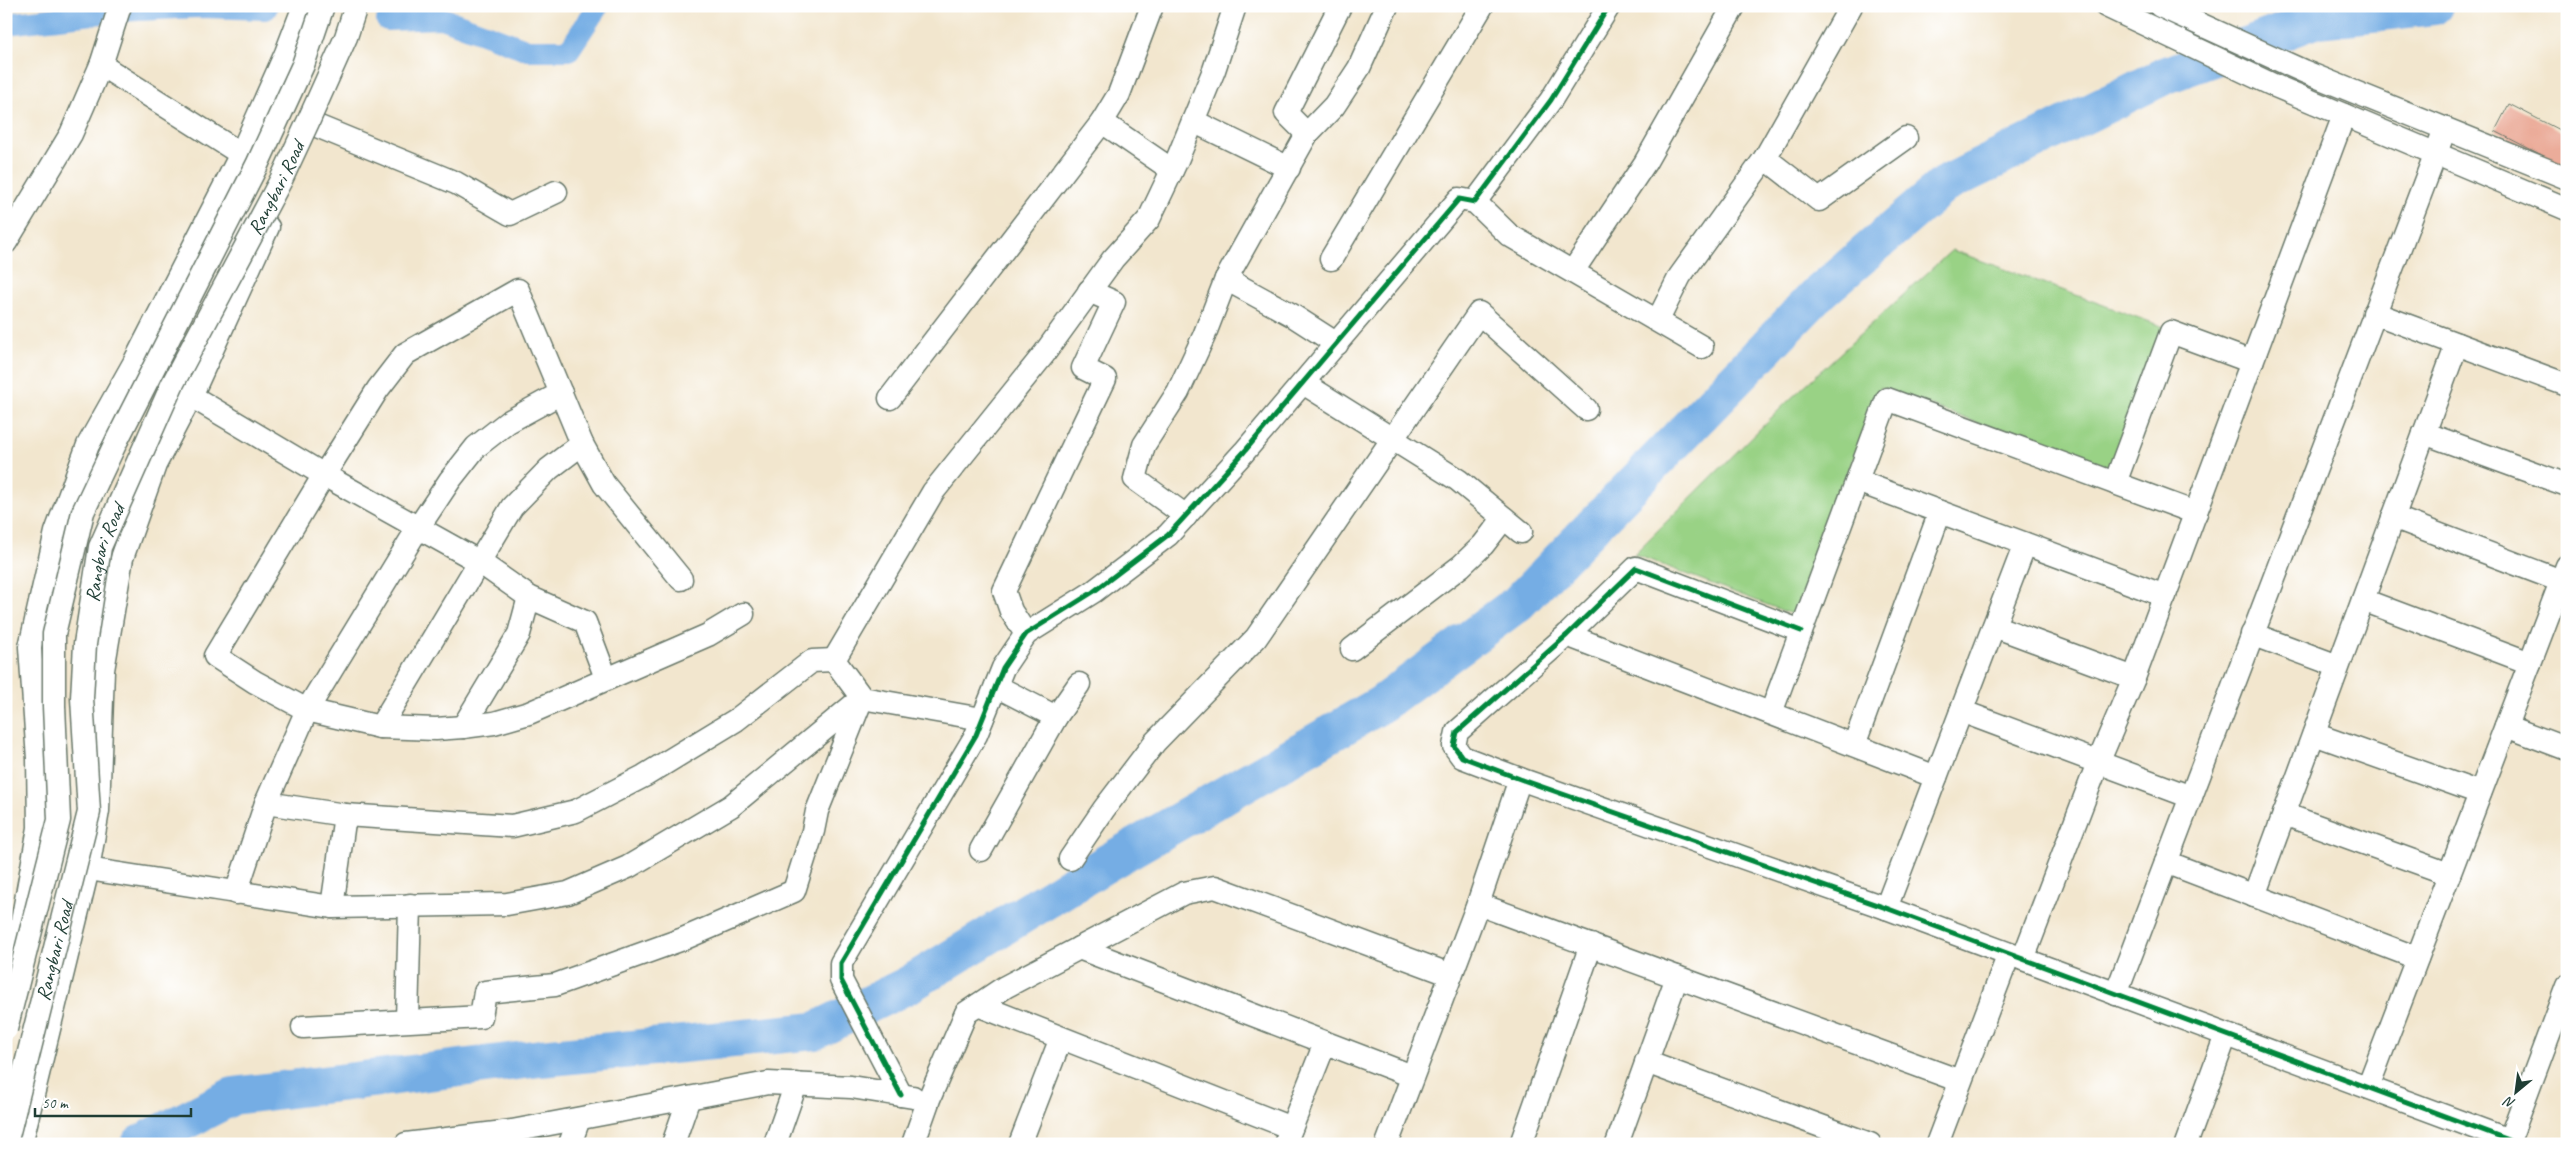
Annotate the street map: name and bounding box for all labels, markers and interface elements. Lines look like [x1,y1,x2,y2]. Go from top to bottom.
street label: Rangbari Road [242,134,311,239]
street label: Rangbari Road [79,497,131,604]
street label: Rangbari Road [30,896,79,1003]
north arrow [2490,1068,2540,1118]
scale bar [35,1085,191,1117]
text: N [2500,1092,2518,1112]
text: 50 m [42,1094,69,1113]

